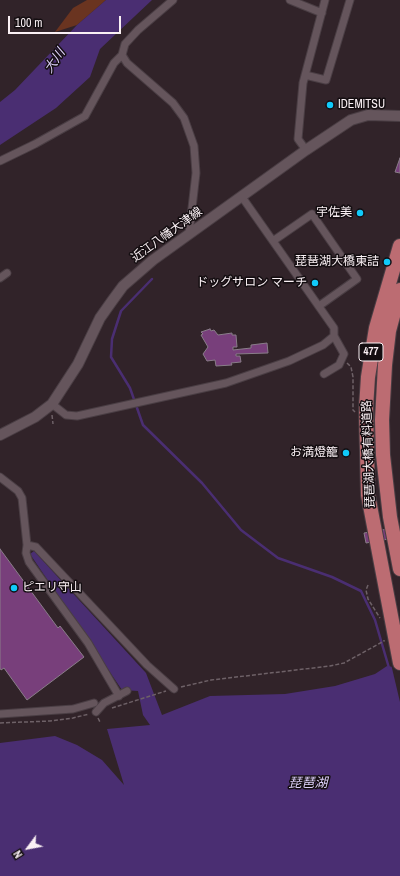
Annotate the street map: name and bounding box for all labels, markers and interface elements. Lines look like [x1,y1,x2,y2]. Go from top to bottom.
scale bar [10,8,123,34]
text: 100 m [15,15,42,31]
water label: 大川 [41,46,69,76]
place label: IDEMITSU [338,98,385,112]
marker: IDEMITSU [325,100,335,110]
street label: 近江八幡大津線 [129,204,205,266]
place label: 宇佐美 [316,206,352,220]
marker: 宇佐美 [355,208,365,218]
place label: 琵琶湖大橋東詰 [295,255,379,269]
marker: 琵琶湖大橋東詰 [382,257,392,267]
place label: ドッグサロン マーチ [196,276,307,290]
marker: ドッグサロン マーチ [310,278,320,288]
road number: 477 [359,343,383,361]
street label: 琵琶湖大橋有料道路 [360,400,378,508]
place label: お満燈籠 [290,446,338,460]
marker: お満燈籠 [341,448,351,458]
place label: ピエリ守山 [22,581,82,595]
marker: ピエリ守山 [9,583,19,593]
water label: 琵琶湖 [289,776,327,792]
north arrow [8,828,48,868]
text: N [10,848,25,861]

